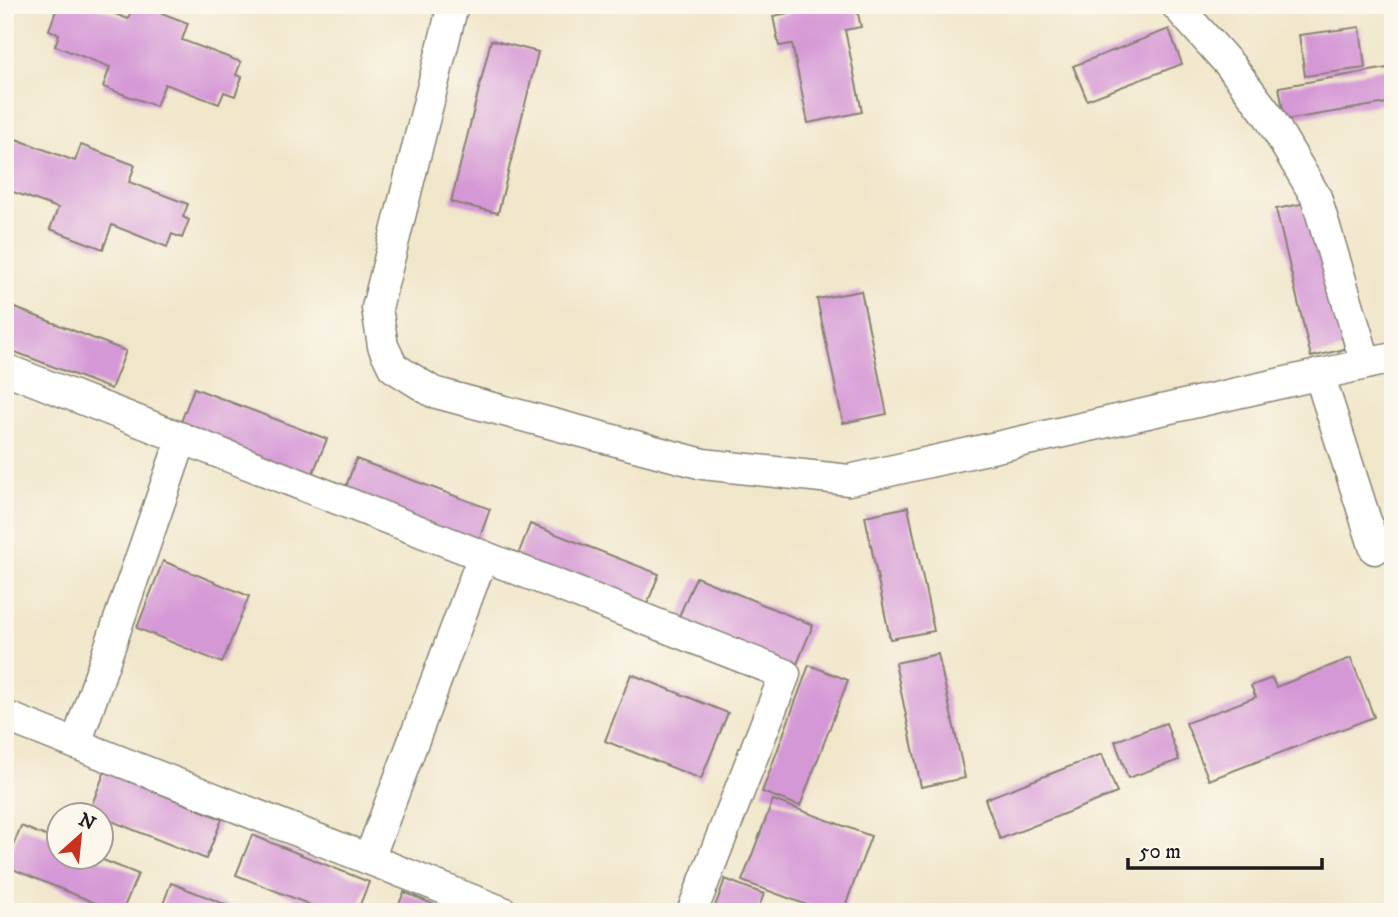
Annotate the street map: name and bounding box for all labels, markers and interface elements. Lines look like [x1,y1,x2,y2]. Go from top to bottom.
north arrow [46,802,116,872]
text: N [75,808,100,836]
scale bar [1128,826,1323,870]
text: 50 m [1139,839,1181,865]

